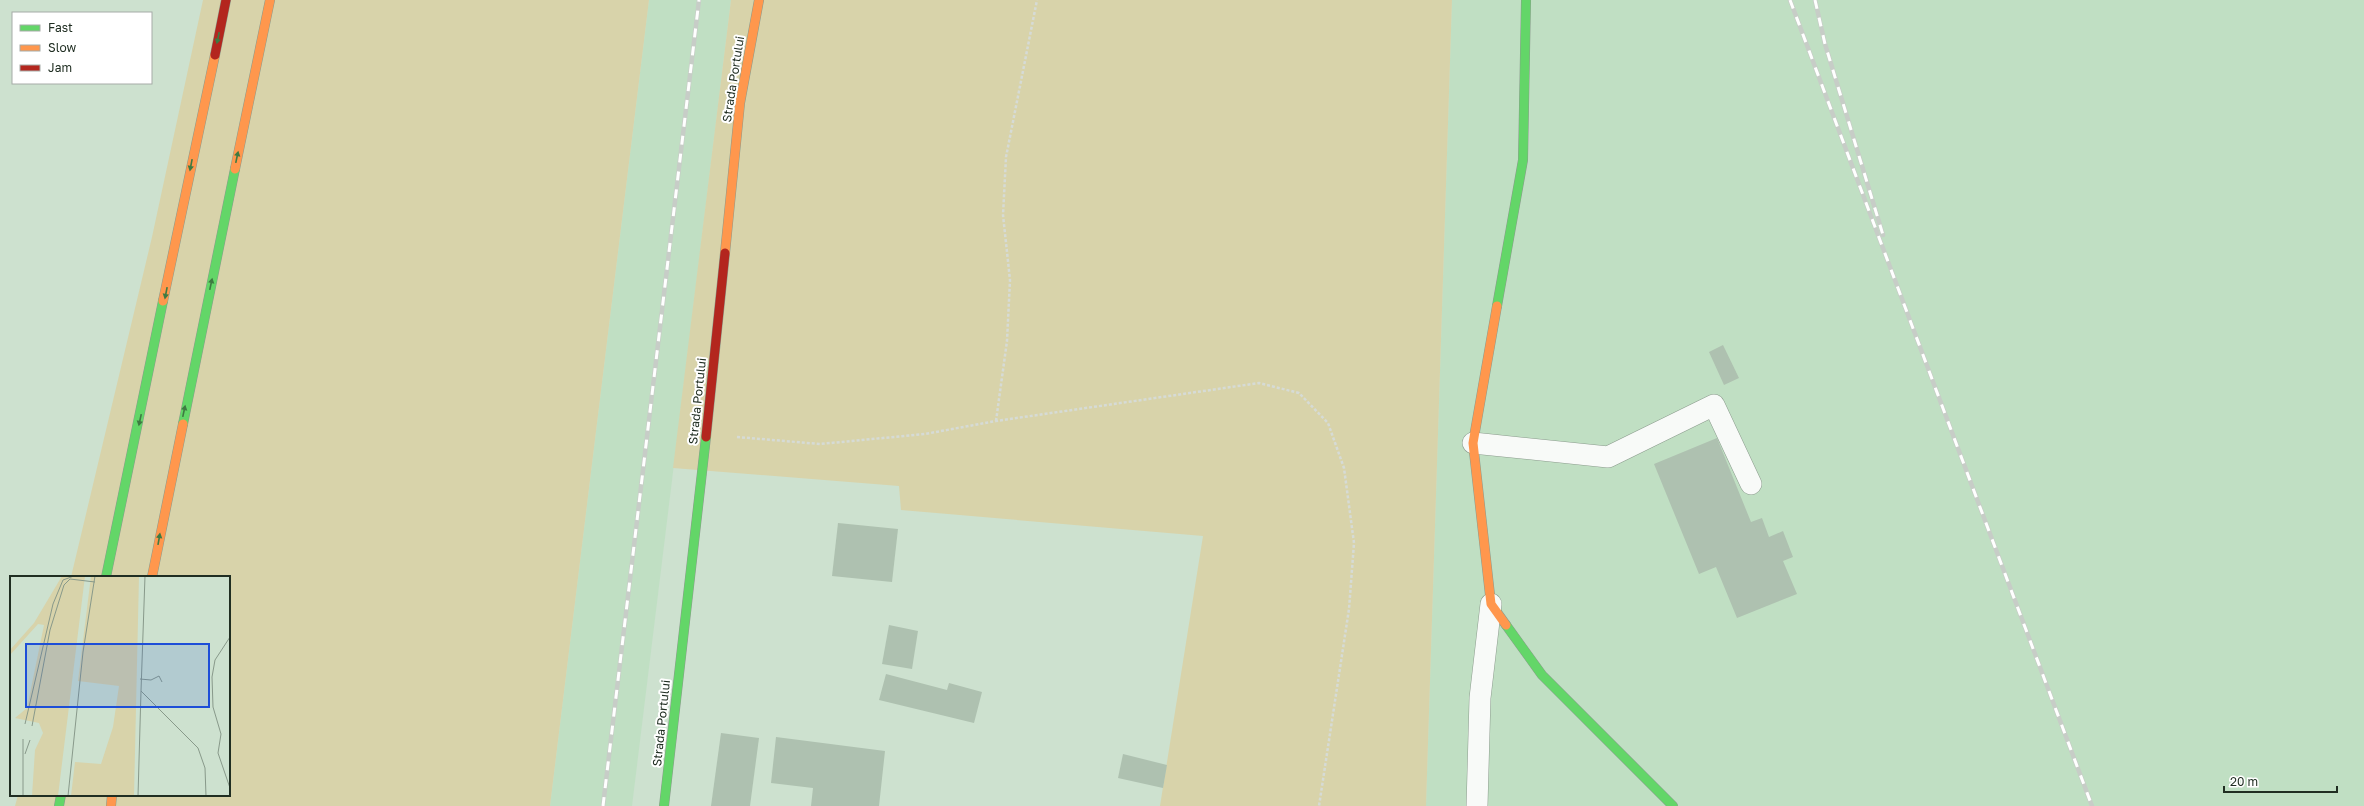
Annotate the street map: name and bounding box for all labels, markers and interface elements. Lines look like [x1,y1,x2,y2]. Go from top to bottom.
legend [12,12,152,84]
text: Fast [48,20,73,35]
one-way arrow [214,32,220,44]
street label: Strada Portului [719,35,747,123]
text: Slow [48,40,76,55]
text: Jam [48,60,72,75]
one-way arrow [235,150,241,163]
one-way arrow [188,159,194,172]
one-way arrow [208,278,214,290]
one-way arrow [162,287,168,299]
street label: Strada Portului [685,357,709,445]
one-way arrow [182,405,188,417]
one-way arrow [136,414,142,426]
one-way arrow [156,533,162,545]
inset map [10,576,230,796]
street label: Strada Portului [649,679,673,767]
scale bar [2224,768,2337,794]
text: 20 m [2230,774,2258,789]

